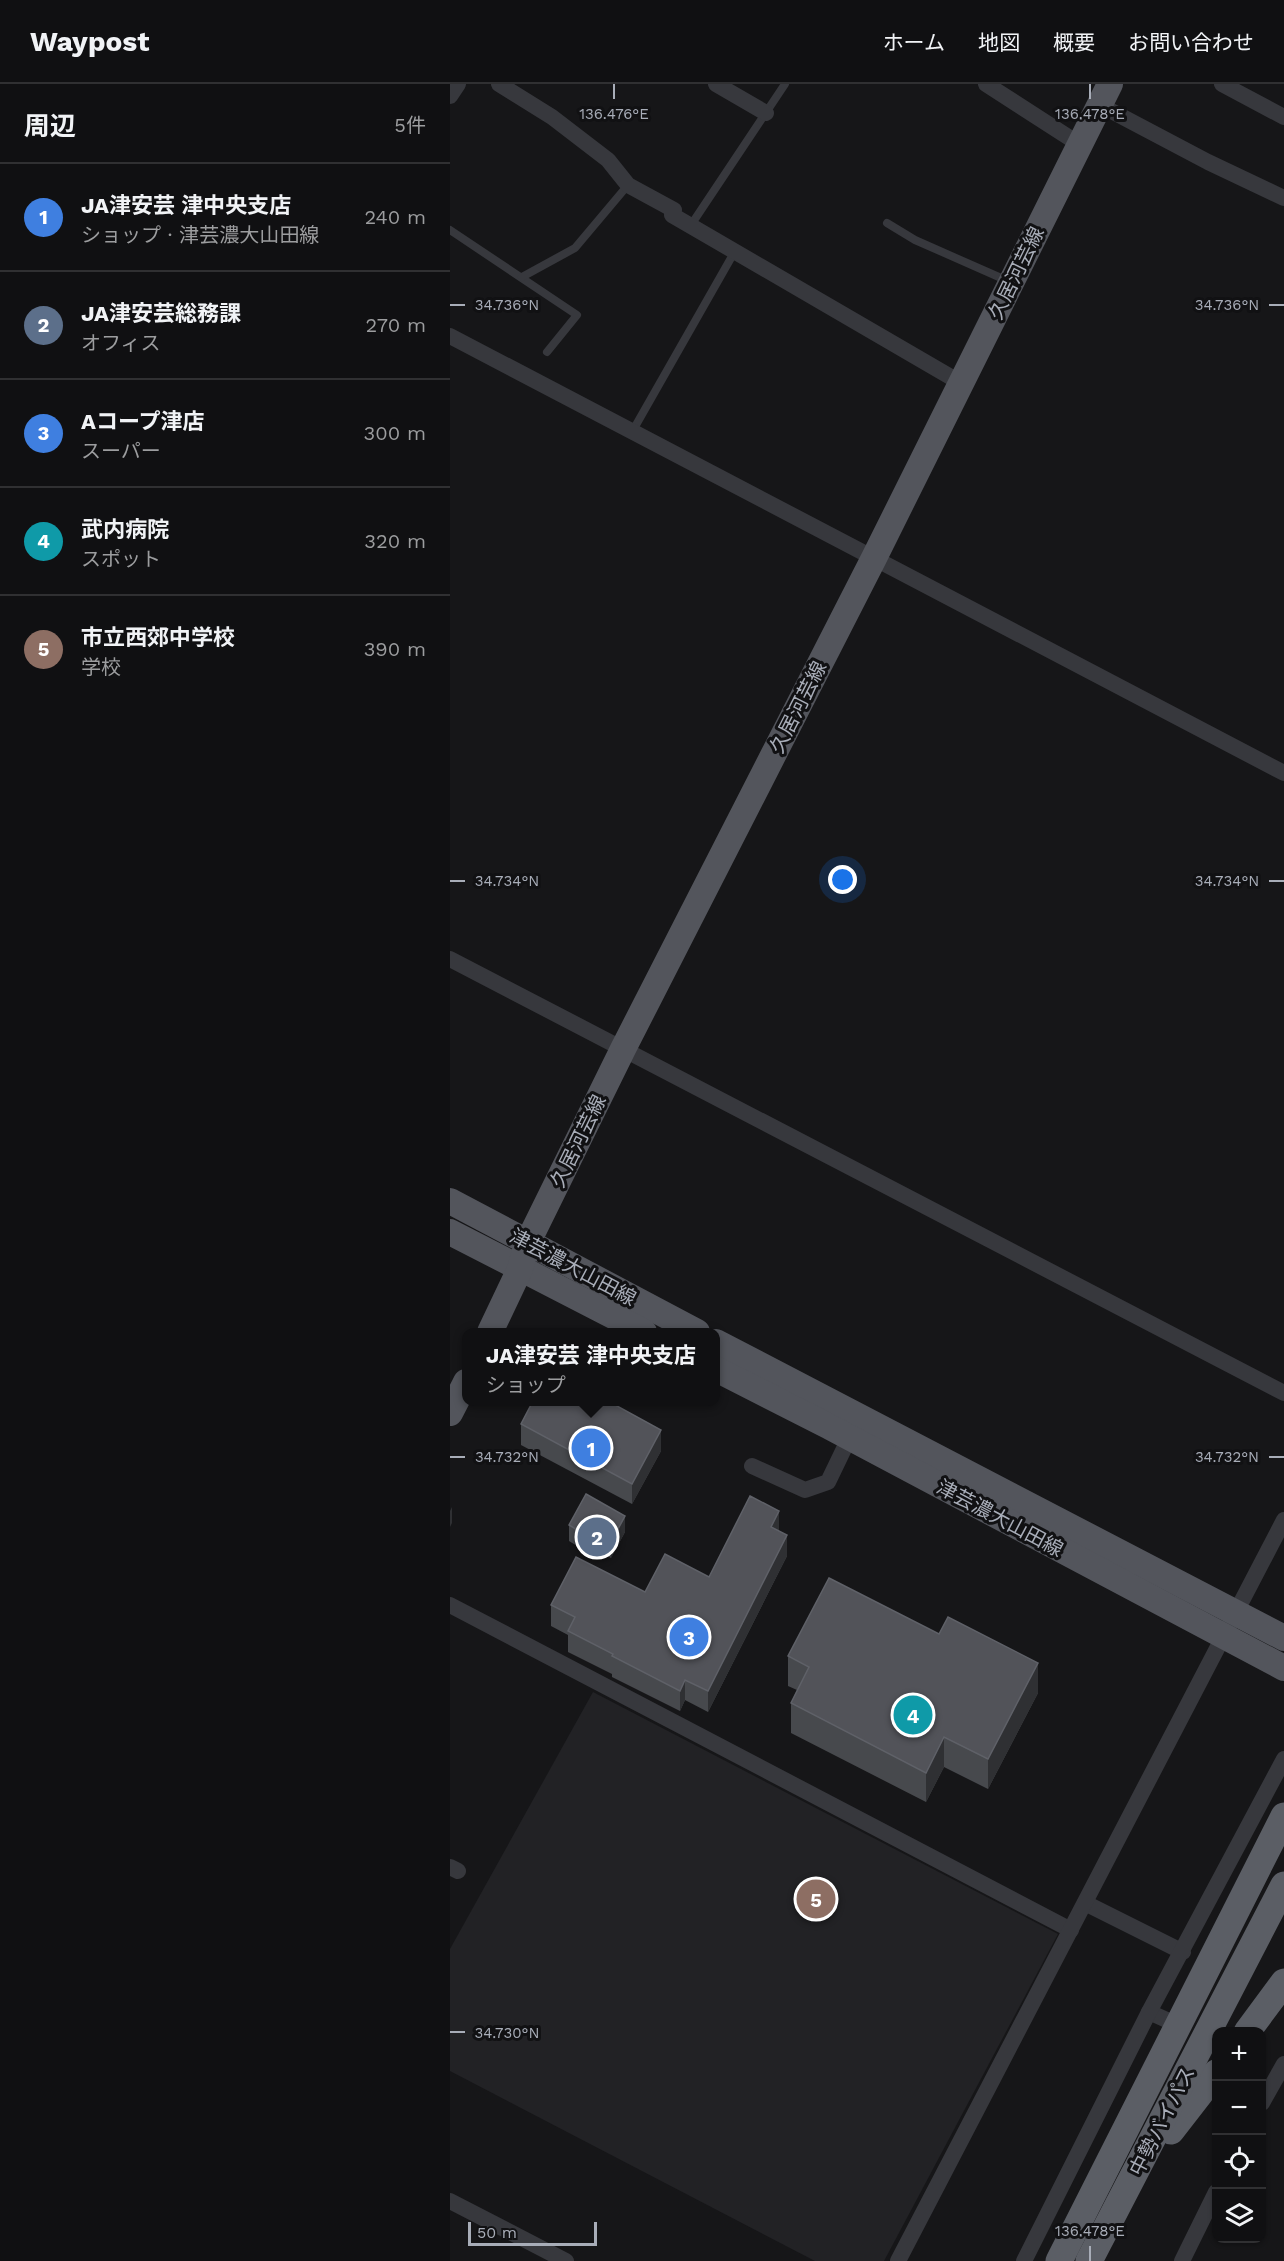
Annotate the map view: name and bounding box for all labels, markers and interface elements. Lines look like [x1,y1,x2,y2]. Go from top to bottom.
text: Waypost [30,25,149,58]
text: ホーム [883,30,945,55]
text: 地図 [978,30,1020,55]
text: 概要 [1053,30,1095,55]
text: お問い合わせ [1128,30,1254,55]
text: 136.476°E [579,105,649,123]
text: 136.478°E [1055,105,1125,123]
text: 周辺 [24,111,76,141]
text: 5件 [394,113,426,137]
text: JA津安芸 津中央支店 [81,193,291,218]
text: 1 [39,205,48,229]
text: 240 m [364,205,426,229]
text: ショップ · 津芸濃大山田線 [81,223,319,247]
street label: 久居河芸線 [983,223,1049,323]
text: 34.736°N [475,296,539,314]
text: 34.736°N [1195,296,1259,314]
text: JA津安芸総務課 [81,301,241,326]
text: 2 [38,313,49,337]
text: 270 m [366,313,426,337]
text: オフィス [81,331,161,355]
text: Aコープ津店 [81,409,205,434]
text: 3 [38,421,49,445]
text: 300 m [364,421,426,445]
text: スーパー [81,439,161,463]
text: 武内病院 [81,517,169,542]
text: 4 [37,529,50,553]
text: 320 m [364,529,426,553]
text: スポット [81,547,161,571]
text: 市立西郊中学校 [81,625,235,650]
text: 5 [38,637,49,661]
text: 390 m [364,637,426,661]
text: 学校 [81,655,121,679]
street label: 久居河芸線 [765,657,831,757]
your location [828,865,857,894]
text: 34.734°N [475,872,539,890]
text: 34.734°N [1195,872,1259,890]
street label: 久居河芸線 [545,1091,611,1191]
street label: 津芸濃大山田線 [506,1224,640,1310]
popup [462,1328,720,1406]
text: JA津安芸 津中央支店 [486,1343,696,1368]
text: ショップ [486,1373,566,1397]
pin: 1 [572,1426,610,1470]
text: 34.732°N [475,1448,539,1466]
text: 34.732°N [1195,1448,1259,1466]
street label: 津芸濃大山田線 [933,1475,1067,1561]
pin: 2 [578,1514,616,1560]
pin: 3 [670,1614,708,1660]
pin: 4 [894,1692,932,1738]
pin: 5 [796,1876,836,1922]
text: 34.730°N [475,2024,539,2042]
map controls [1212,2027,1266,2243]
button: + [1212,2027,1266,2081]
street label: 中勢バイパス [1124,2062,1200,2180]
button: − [1212,2081,1266,2135]
button: locate [1212,2135,1266,2189]
button: layers [1212,2189,1266,2243]
scale bar [468,2219,597,2246]
text: 136.478°E [1055,2222,1125,2240]
text: 50 m [477,2223,517,2242]

